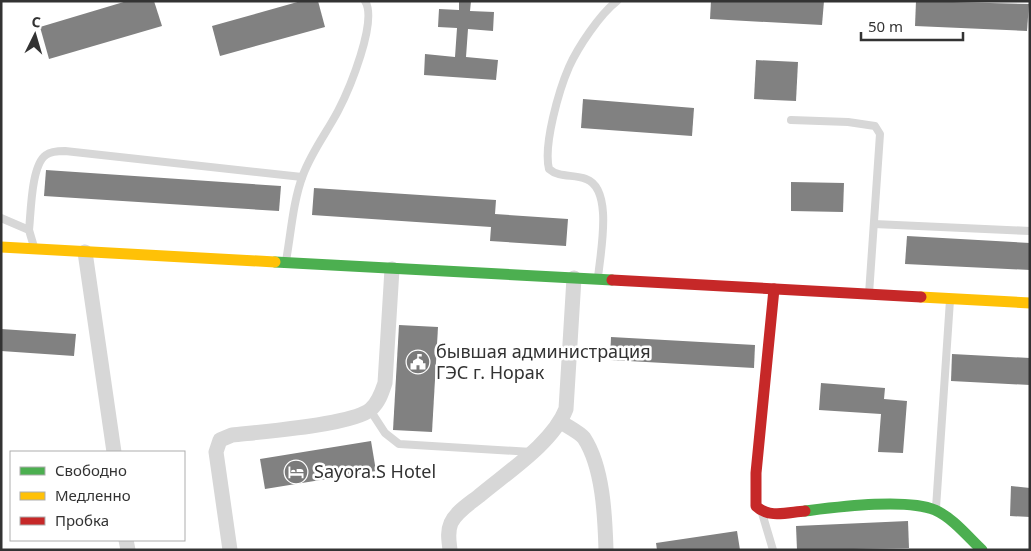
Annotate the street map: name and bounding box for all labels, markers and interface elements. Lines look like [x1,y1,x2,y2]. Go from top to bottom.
north arrow [10,10,60,60]
scale bar [861,10,964,42]
text: С [31,12,42,31]
text: 50 m [868,16,903,36]
place label: бывшая администрация ГЭС г. Норак [436,339,651,384]
public building icon: бывшая администрация ГЭС г. Норак [405,349,431,375]
legend [10,451,185,541]
hotel icon: Sayora.S Hotel [283,459,309,485]
place label: Sayora.S Hotel [314,459,436,483]
text: Свободно [55,460,127,480]
text: Медленно [55,485,131,505]
text: Пробка [55,510,109,530]

